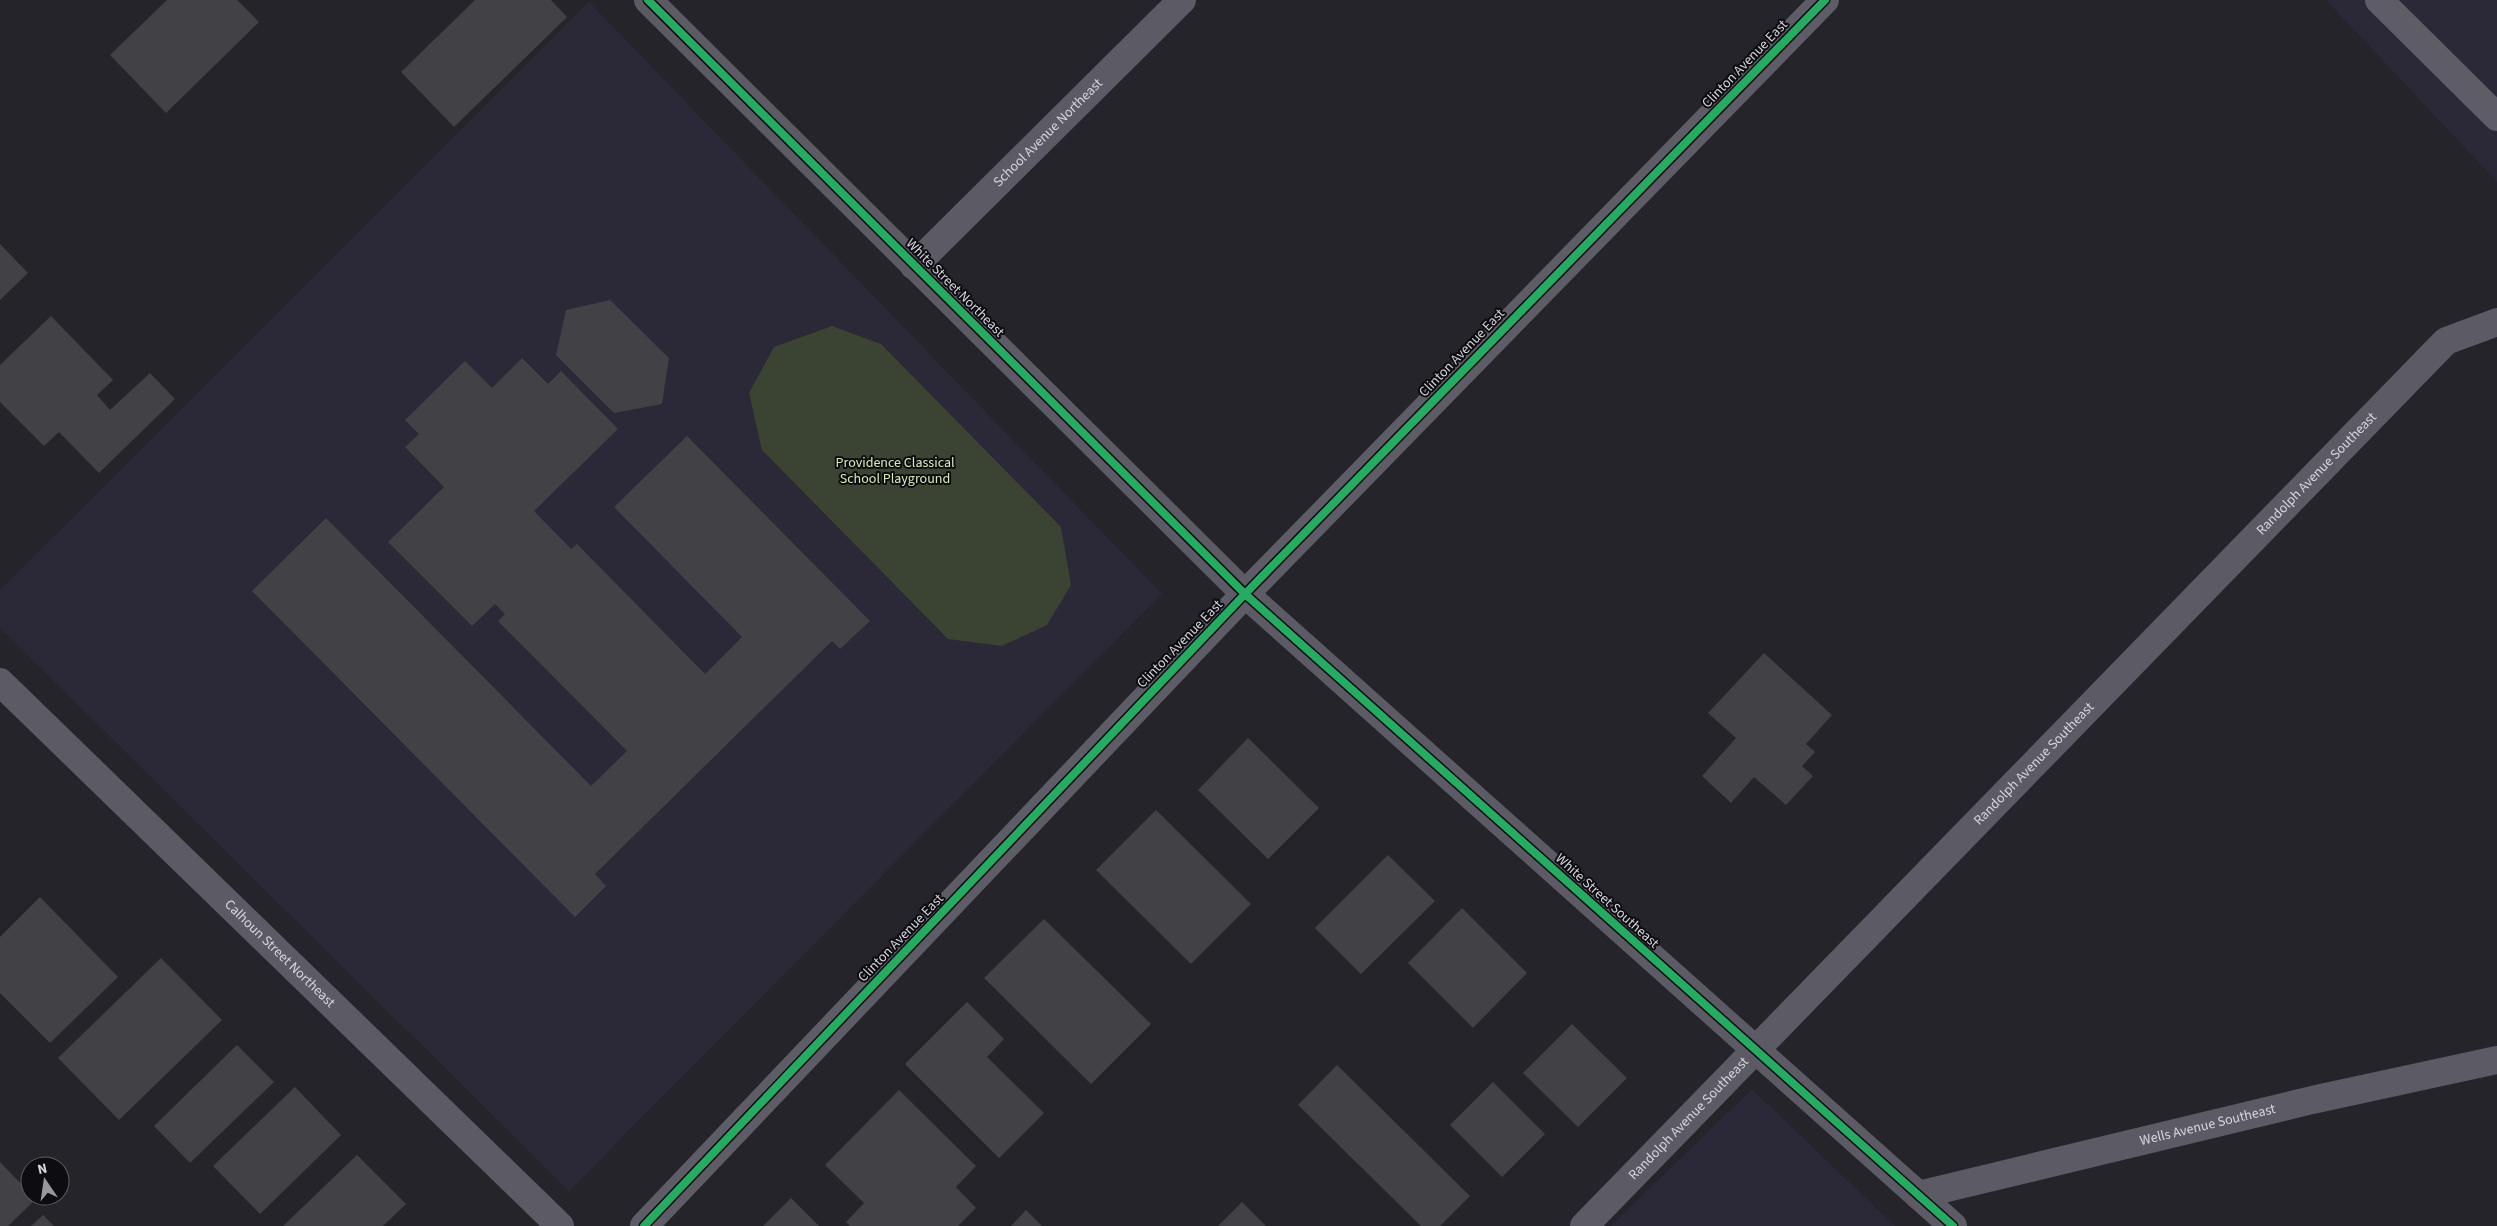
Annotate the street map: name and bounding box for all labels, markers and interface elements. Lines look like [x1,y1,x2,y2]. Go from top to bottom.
street label: Clinton Avenue East [1698,15,1793,113]
street label: School Avenue Northeast [989,74,1108,192]
street label: White Street Northeast [901,234,1009,342]
street label: Clinton Avenue East [1415,304,1510,402]
street label: Randolph Avenue Southeast [2252,408,2382,540]
park label: Providence Classical School Playground [835,453,955,489]
street label: Clinton Avenue East [1133,595,1228,693]
street label: Randolph Avenue Southeast [1969,698,2099,830]
street label: White Street Southeast [1551,849,1663,953]
street label: Clinton Avenue East [854,889,949,987]
street label: Calhoun Street Northeast [220,895,340,1013]
street label: Randolph Avenue Southeast [1624,1052,1754,1185]
street label: Wells Avenue Southeast [2138,1099,2278,1151]
north arrow [20,1156,70,1206]
text: N [36,1159,49,1180]

